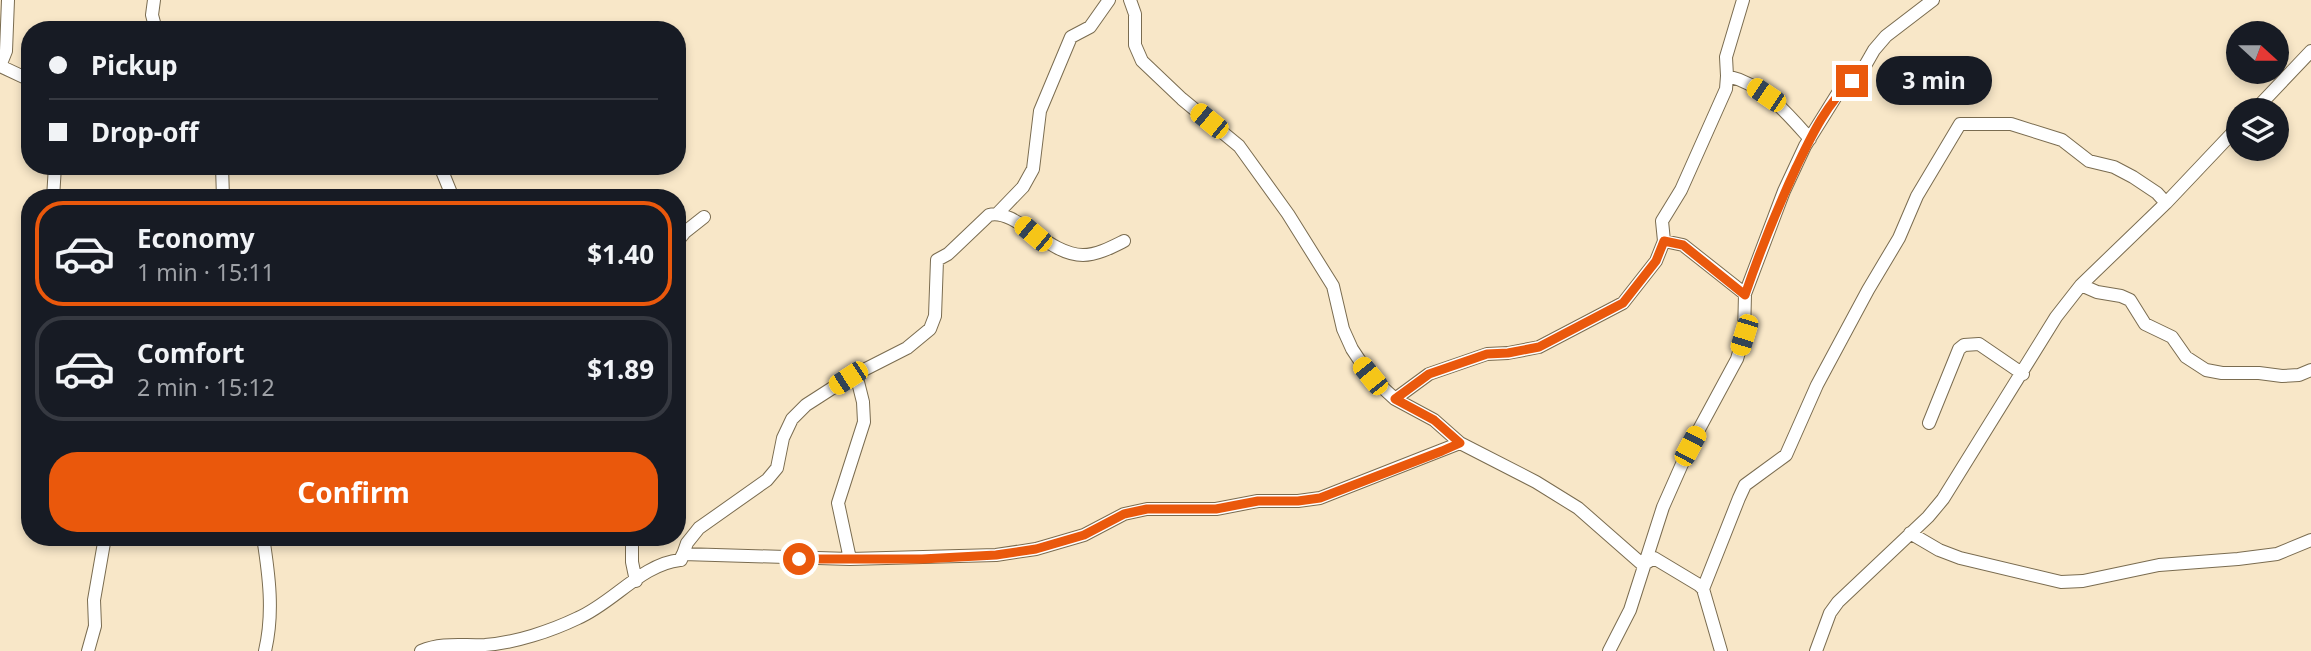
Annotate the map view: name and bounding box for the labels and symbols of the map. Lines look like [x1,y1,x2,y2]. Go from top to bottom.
north arrow [2226,21,2289,84]
callout: 3 min [1876,56,1992,106]
route end [1836,65,1868,97]
car [1743,75,1790,115]
car [1187,100,1232,142]
car [1011,212,1056,256]
car [1728,312,1761,358]
car [1349,353,1392,399]
car [825,358,872,398]
car [1671,423,1710,469]
route start [783,543,815,575]

